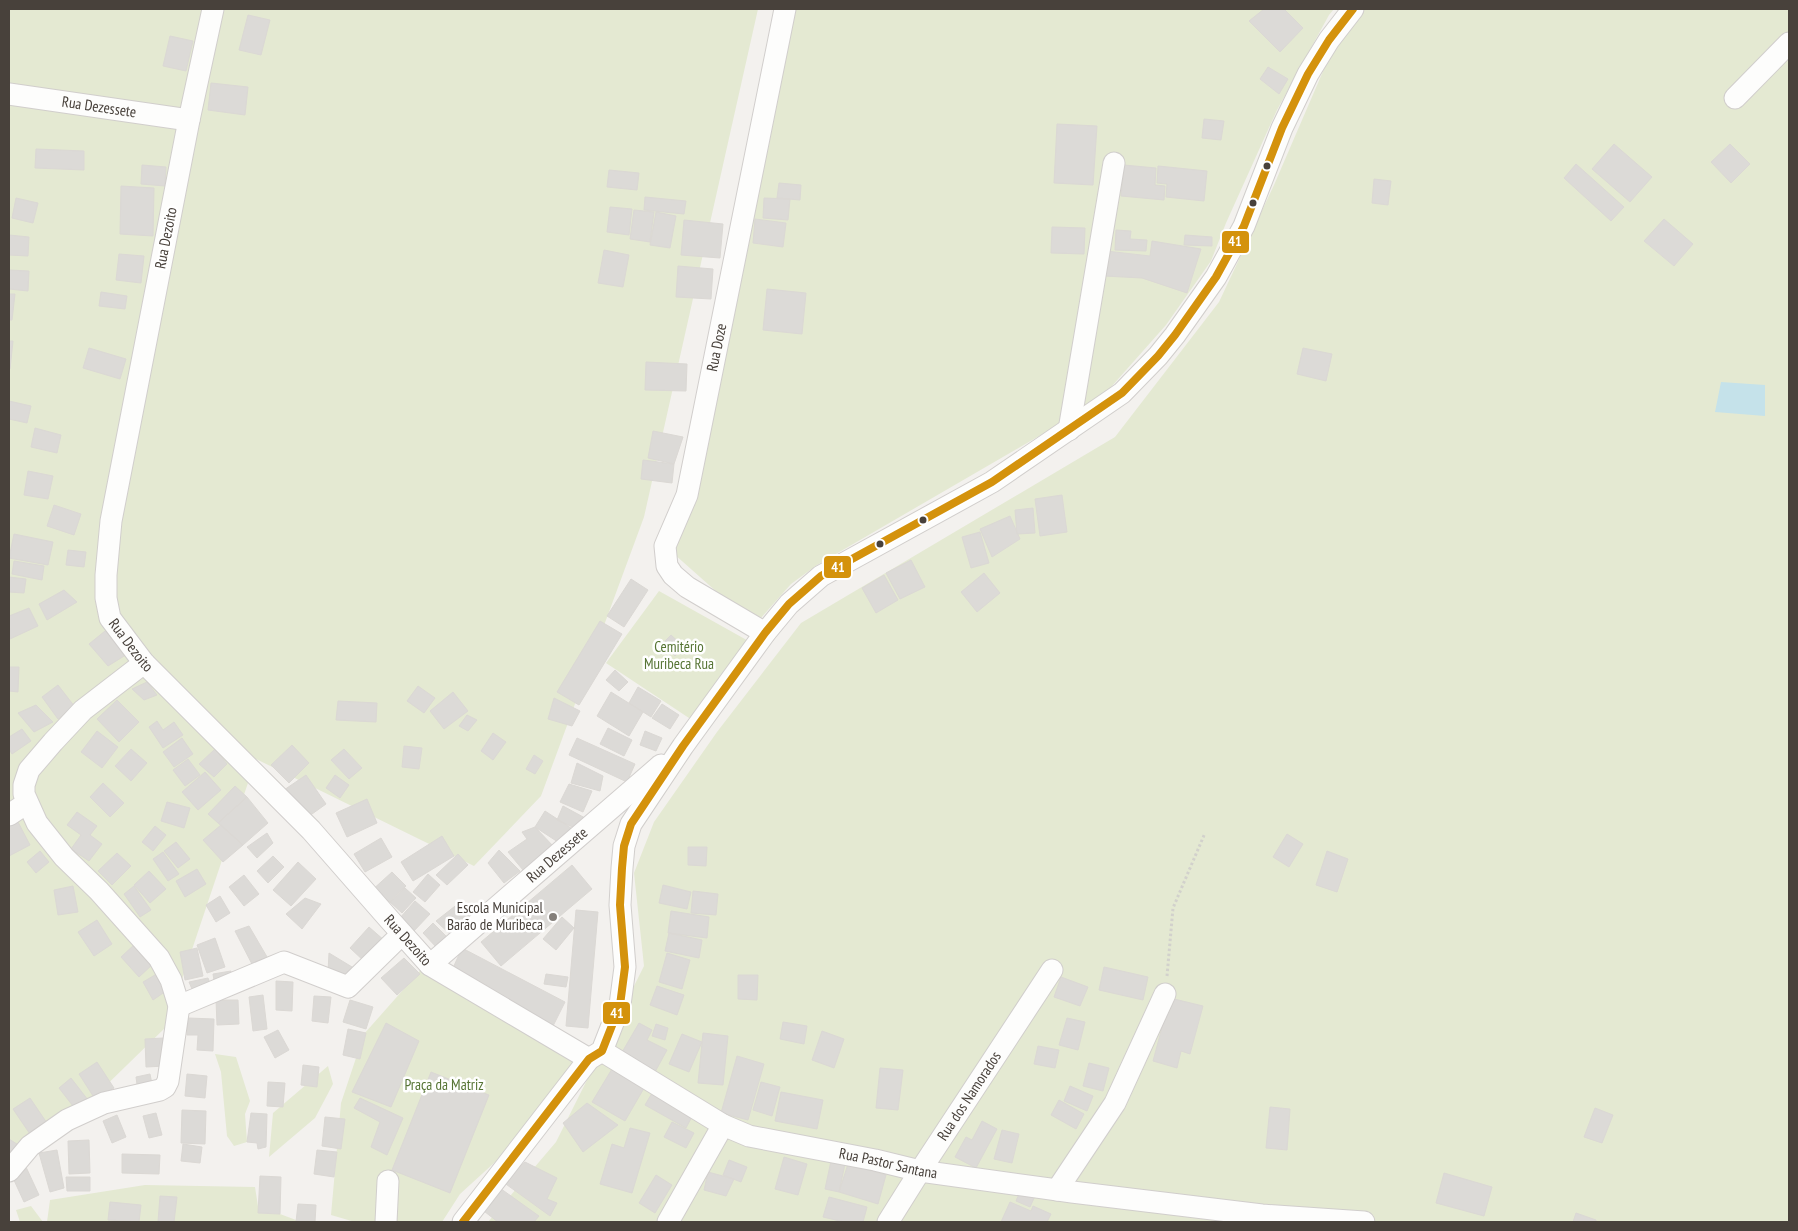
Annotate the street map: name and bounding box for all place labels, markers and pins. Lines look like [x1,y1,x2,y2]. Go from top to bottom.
unlabelled marker [1262,161,1272,171]
unlabelled marker [1248,198,1258,208]
unlabelled marker [918,515,928,525]
unlabelled marker [875,539,885,549]
place label: Escola Municipal Barão de Muribeca [447,898,544,934]
marker: Escola Municipal Barão de Muribeca [547,911,559,923]

